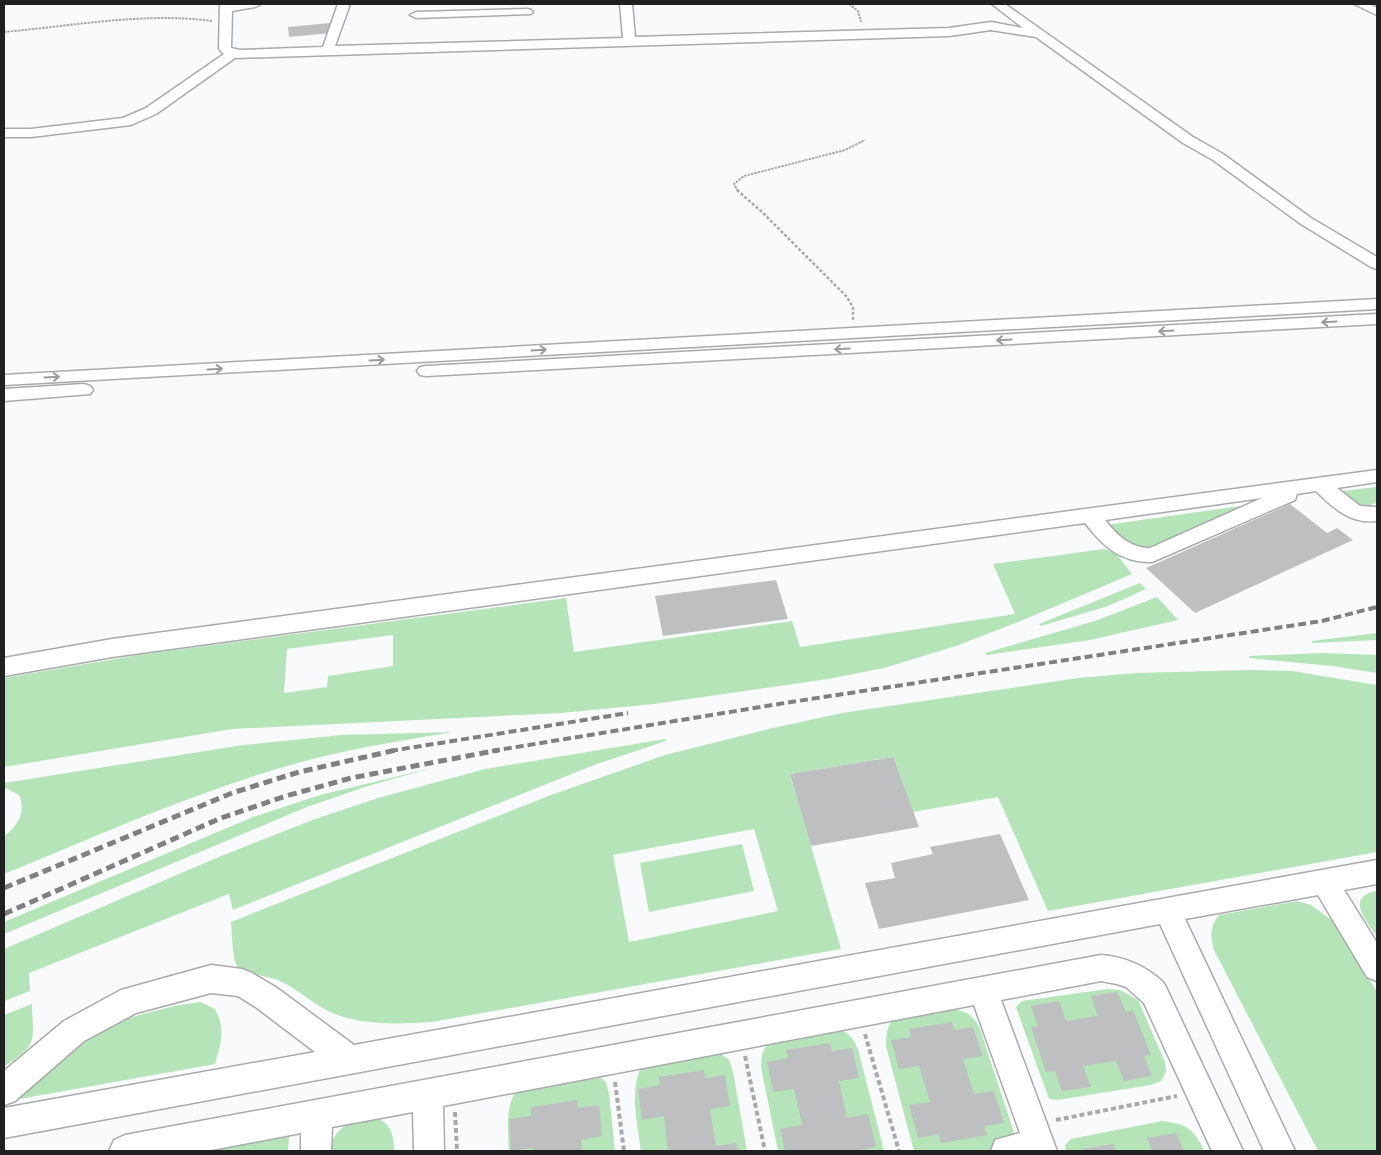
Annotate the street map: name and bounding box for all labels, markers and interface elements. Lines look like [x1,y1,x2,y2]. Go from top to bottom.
one-way arrow [1321,317,1337,326]
one-way arrow [1159,327,1175,336]
one-way arrow [996,336,1012,345]
one-way arrow [834,344,850,354]
one-way arrow [531,346,547,355]
one-way arrow [369,355,385,364]
one-way arrow [206,365,222,374]
one-way arrow [44,373,60,382]

